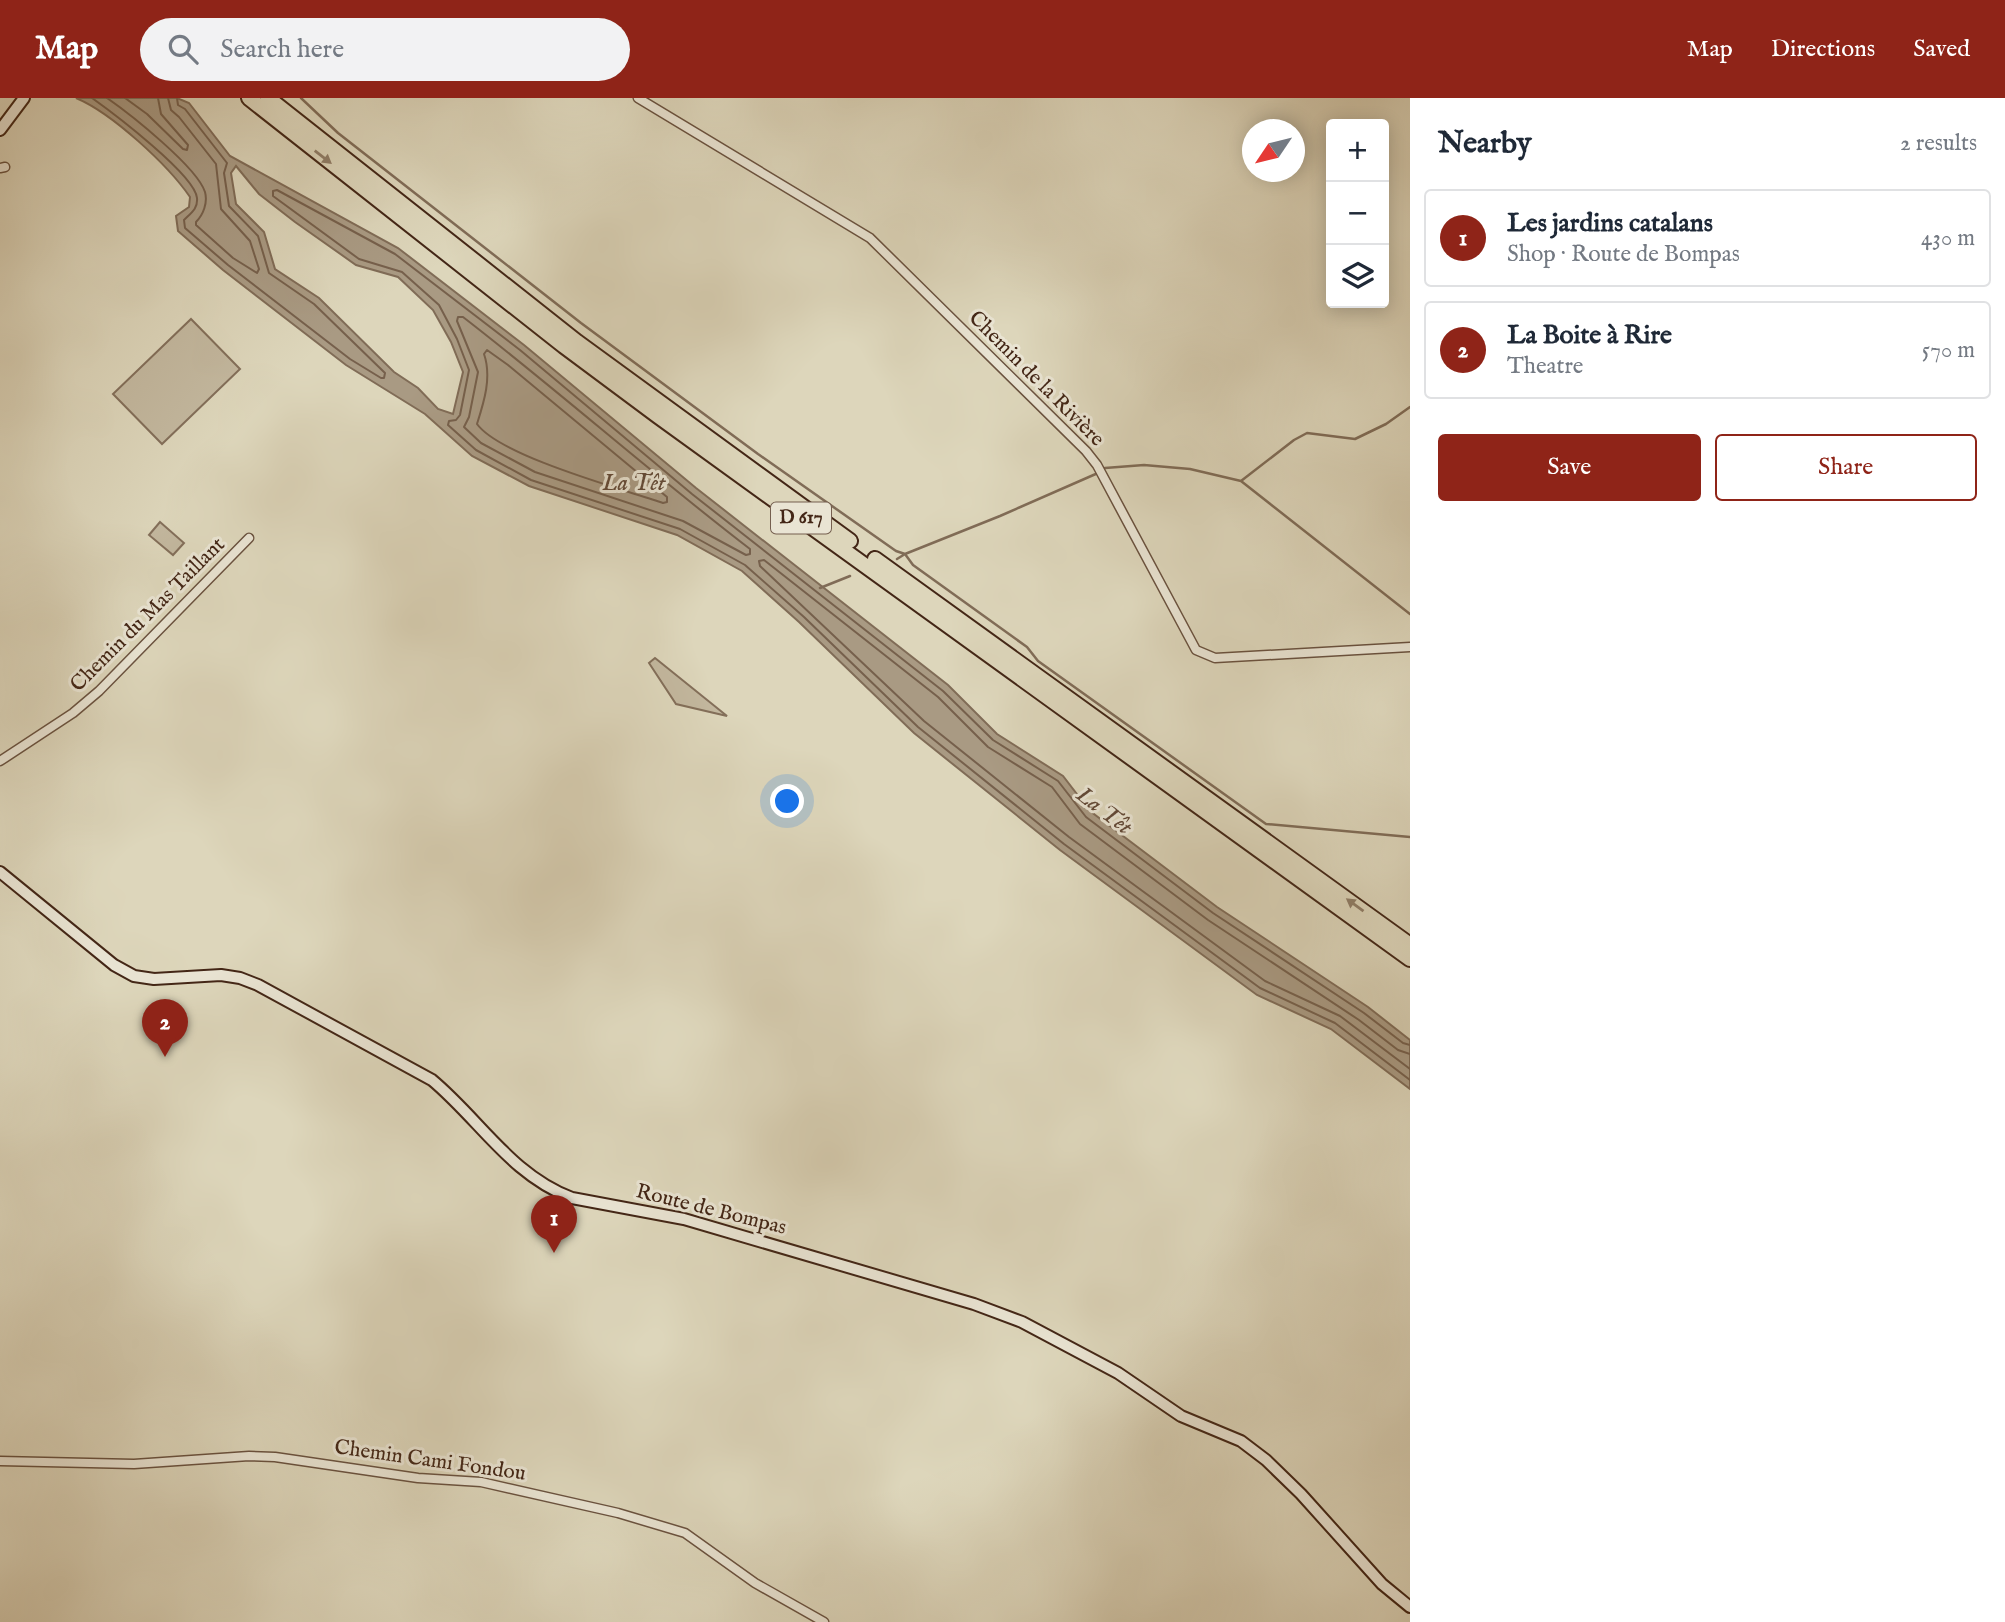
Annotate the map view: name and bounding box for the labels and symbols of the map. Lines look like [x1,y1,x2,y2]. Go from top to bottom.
north arrow [1242,119,1305,182]
one-way arrow [313,149,331,164]
street label: Chemin de la Rivière [962,305,1110,453]
water label: La Têt [602,469,667,498]
road number: D 617 [771,502,831,534]
street label: Chemin du Mas Taillant [65,532,231,698]
water label: La Têt [1069,780,1139,842]
your location [770,784,804,818]
one-way arrow [1346,898,1364,912]
pin: 2 [142,999,188,1057]
street label: Route de Bompas [633,1178,789,1242]
pin: 1 [531,1195,577,1253]
street label: Chemin Cami Fondou [333,1434,527,1488]

